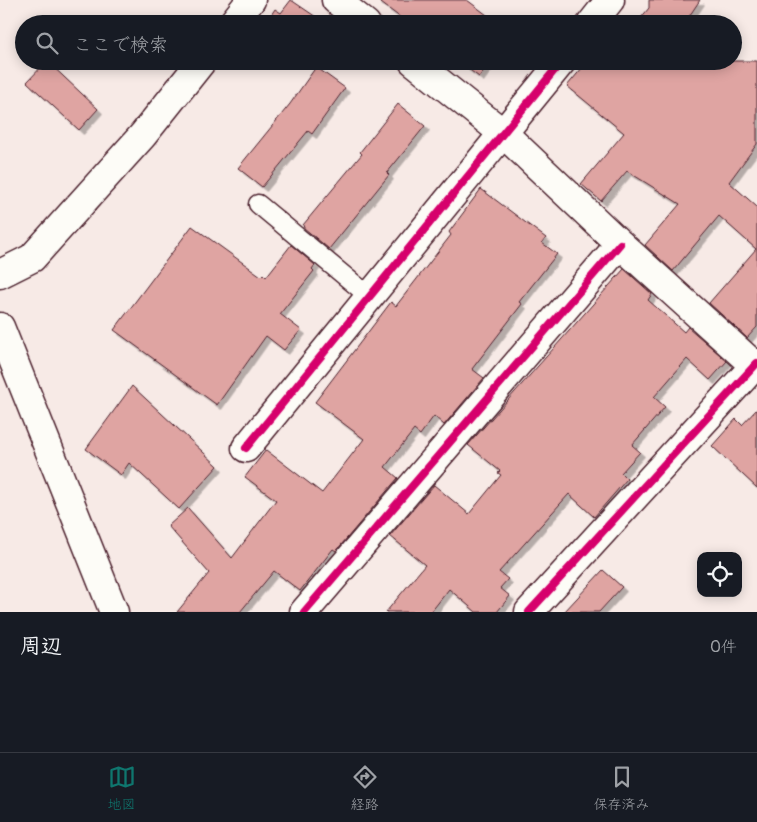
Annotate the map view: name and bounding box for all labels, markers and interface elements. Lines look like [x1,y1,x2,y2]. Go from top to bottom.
search box [15,15,742,70]
icon: search [33,29,61,57]
text: ここで検索 [73,33,168,57]
map controls [697,552,742,597]
button: locate [697,552,742,597]
text: 周辺 [20,633,62,660]
text: 0件 [710,637,737,657]
tab: 地図 [108,763,136,813]
tab: 経路 [351,763,379,813]
tab: 保存済み [594,763,650,813]

